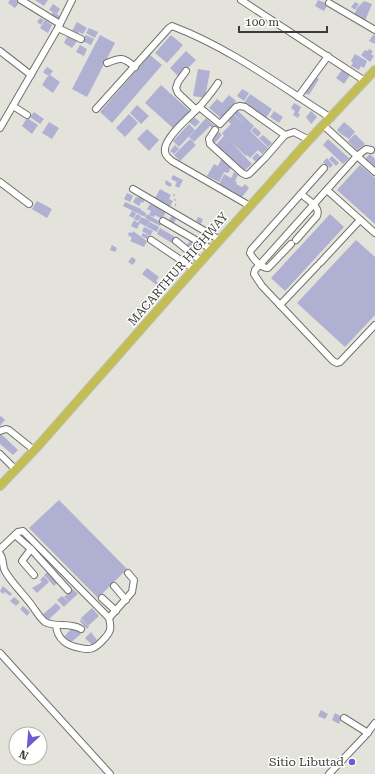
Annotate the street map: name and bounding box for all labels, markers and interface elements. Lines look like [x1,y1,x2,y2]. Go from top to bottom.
scale bar [239,8,327,34]
text: 100 m [245,15,279,29]
street label: MACARTHUR HIGHWAY [125,209,231,328]
north arrow [8,726,48,766]
text: N [17,747,30,762]
place label: Sitio Libutad [269,755,344,769]
marker: Sitio Libutad [347,757,357,767]

